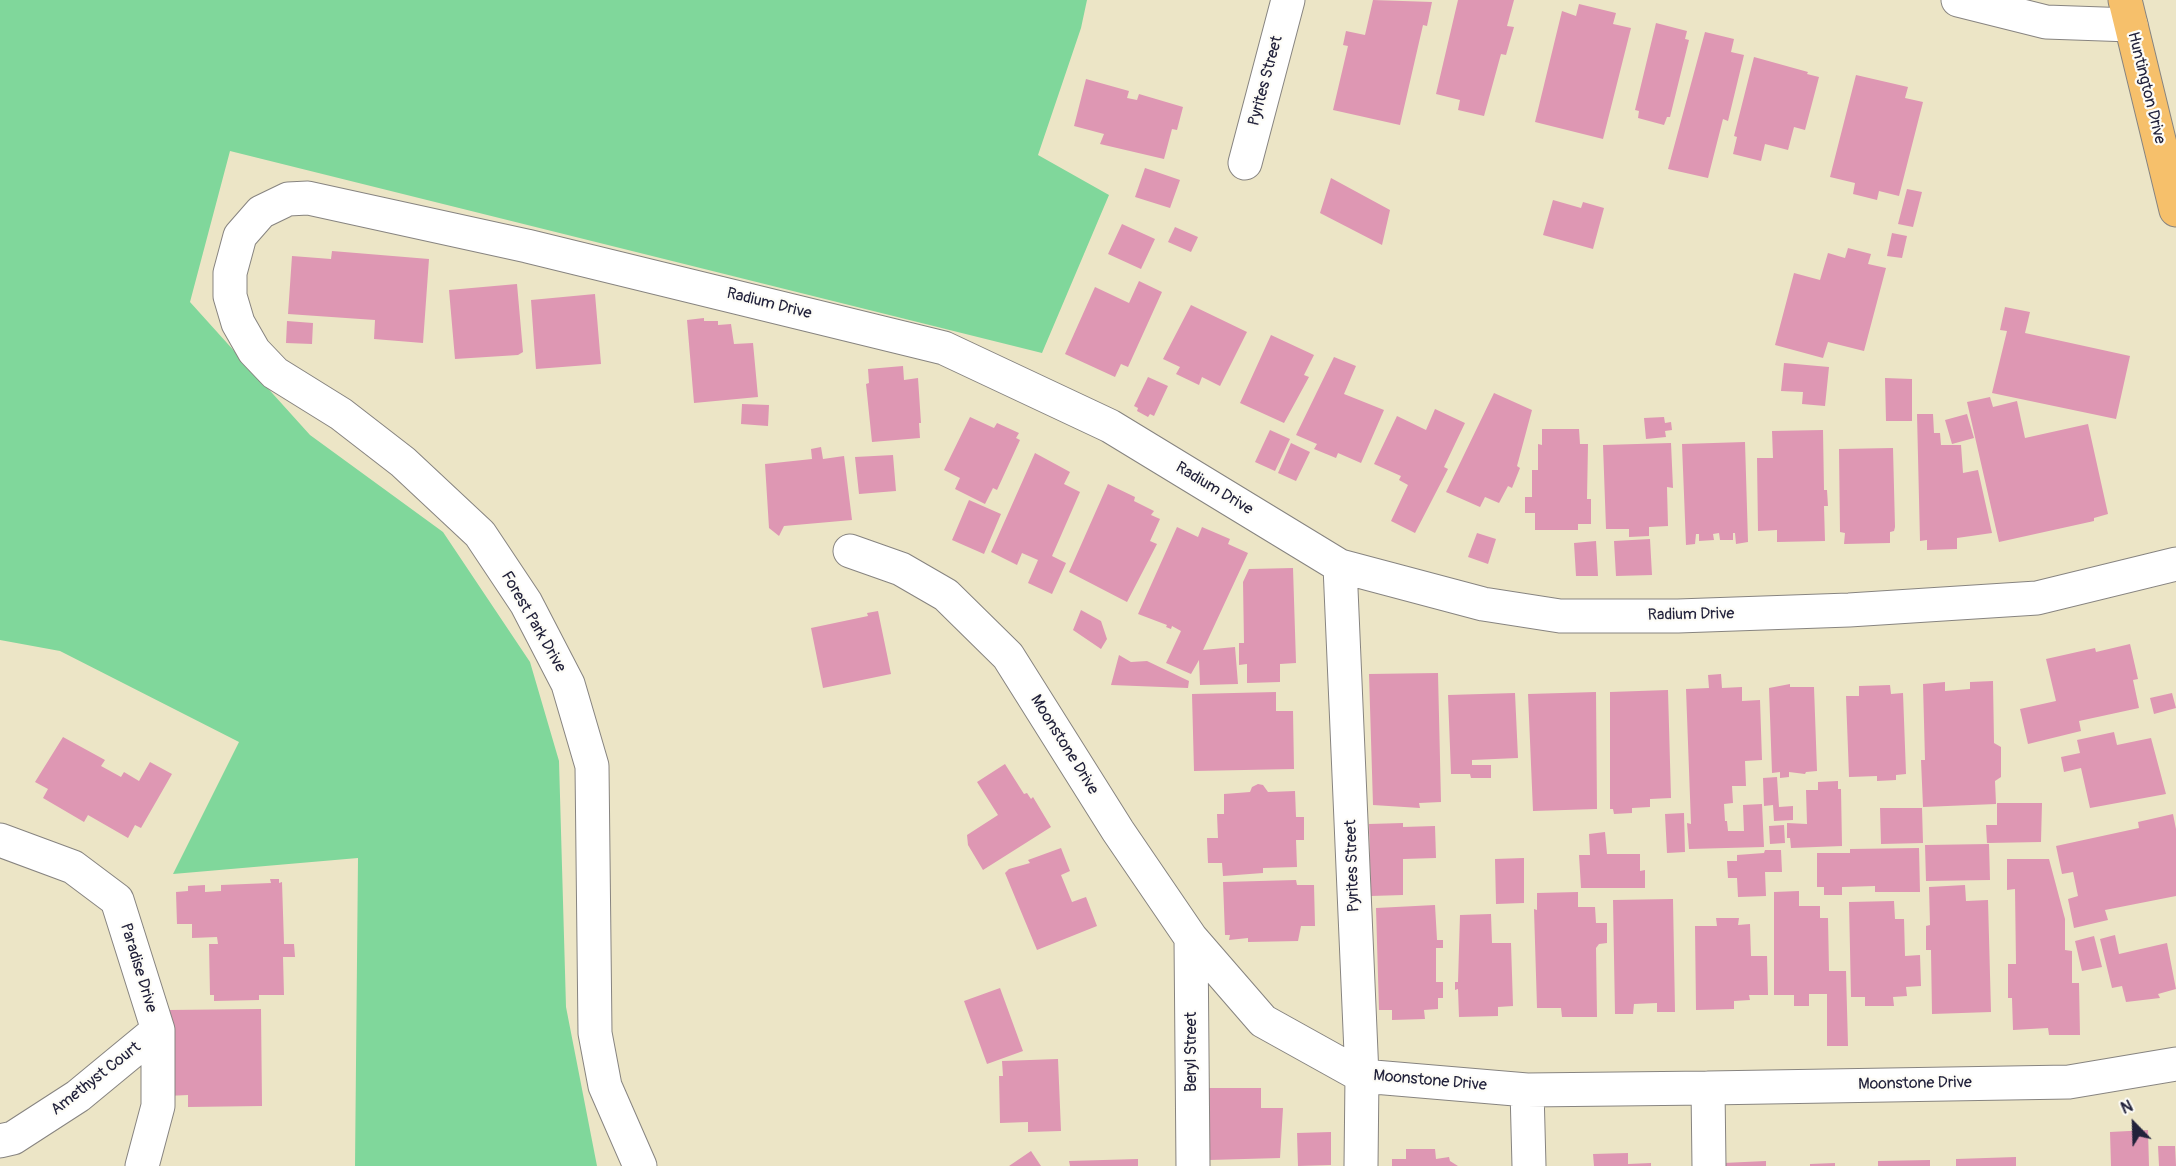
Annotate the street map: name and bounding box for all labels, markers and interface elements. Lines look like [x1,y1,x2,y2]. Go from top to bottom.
street label: Huntington Drive [2123,30,2169,146]
street label: Pyrites Street [1245,34,1287,128]
street label: Radium Drive [725,284,813,324]
street label: Radium Drive [1172,458,1256,520]
street label: Forest Park Drive [496,568,570,676]
street label: Radium Drive [1647,605,1735,625]
street label: Moonstone Drive [1026,692,1102,798]
street label: Pyrites Street [1342,819,1364,913]
street label: Paradise Drive [115,921,161,1015]
street label: Beryl Street [1182,1012,1202,1092]
street label: Amethyst Court [47,1038,145,1120]
street label: Moonstone Drive [1372,1066,1488,1096]
street label: Moonstone Drive [1858,1073,1972,1095]
north arrow [2104,1094,2164,1154]
text: N [2118,1096,2136,1119]

